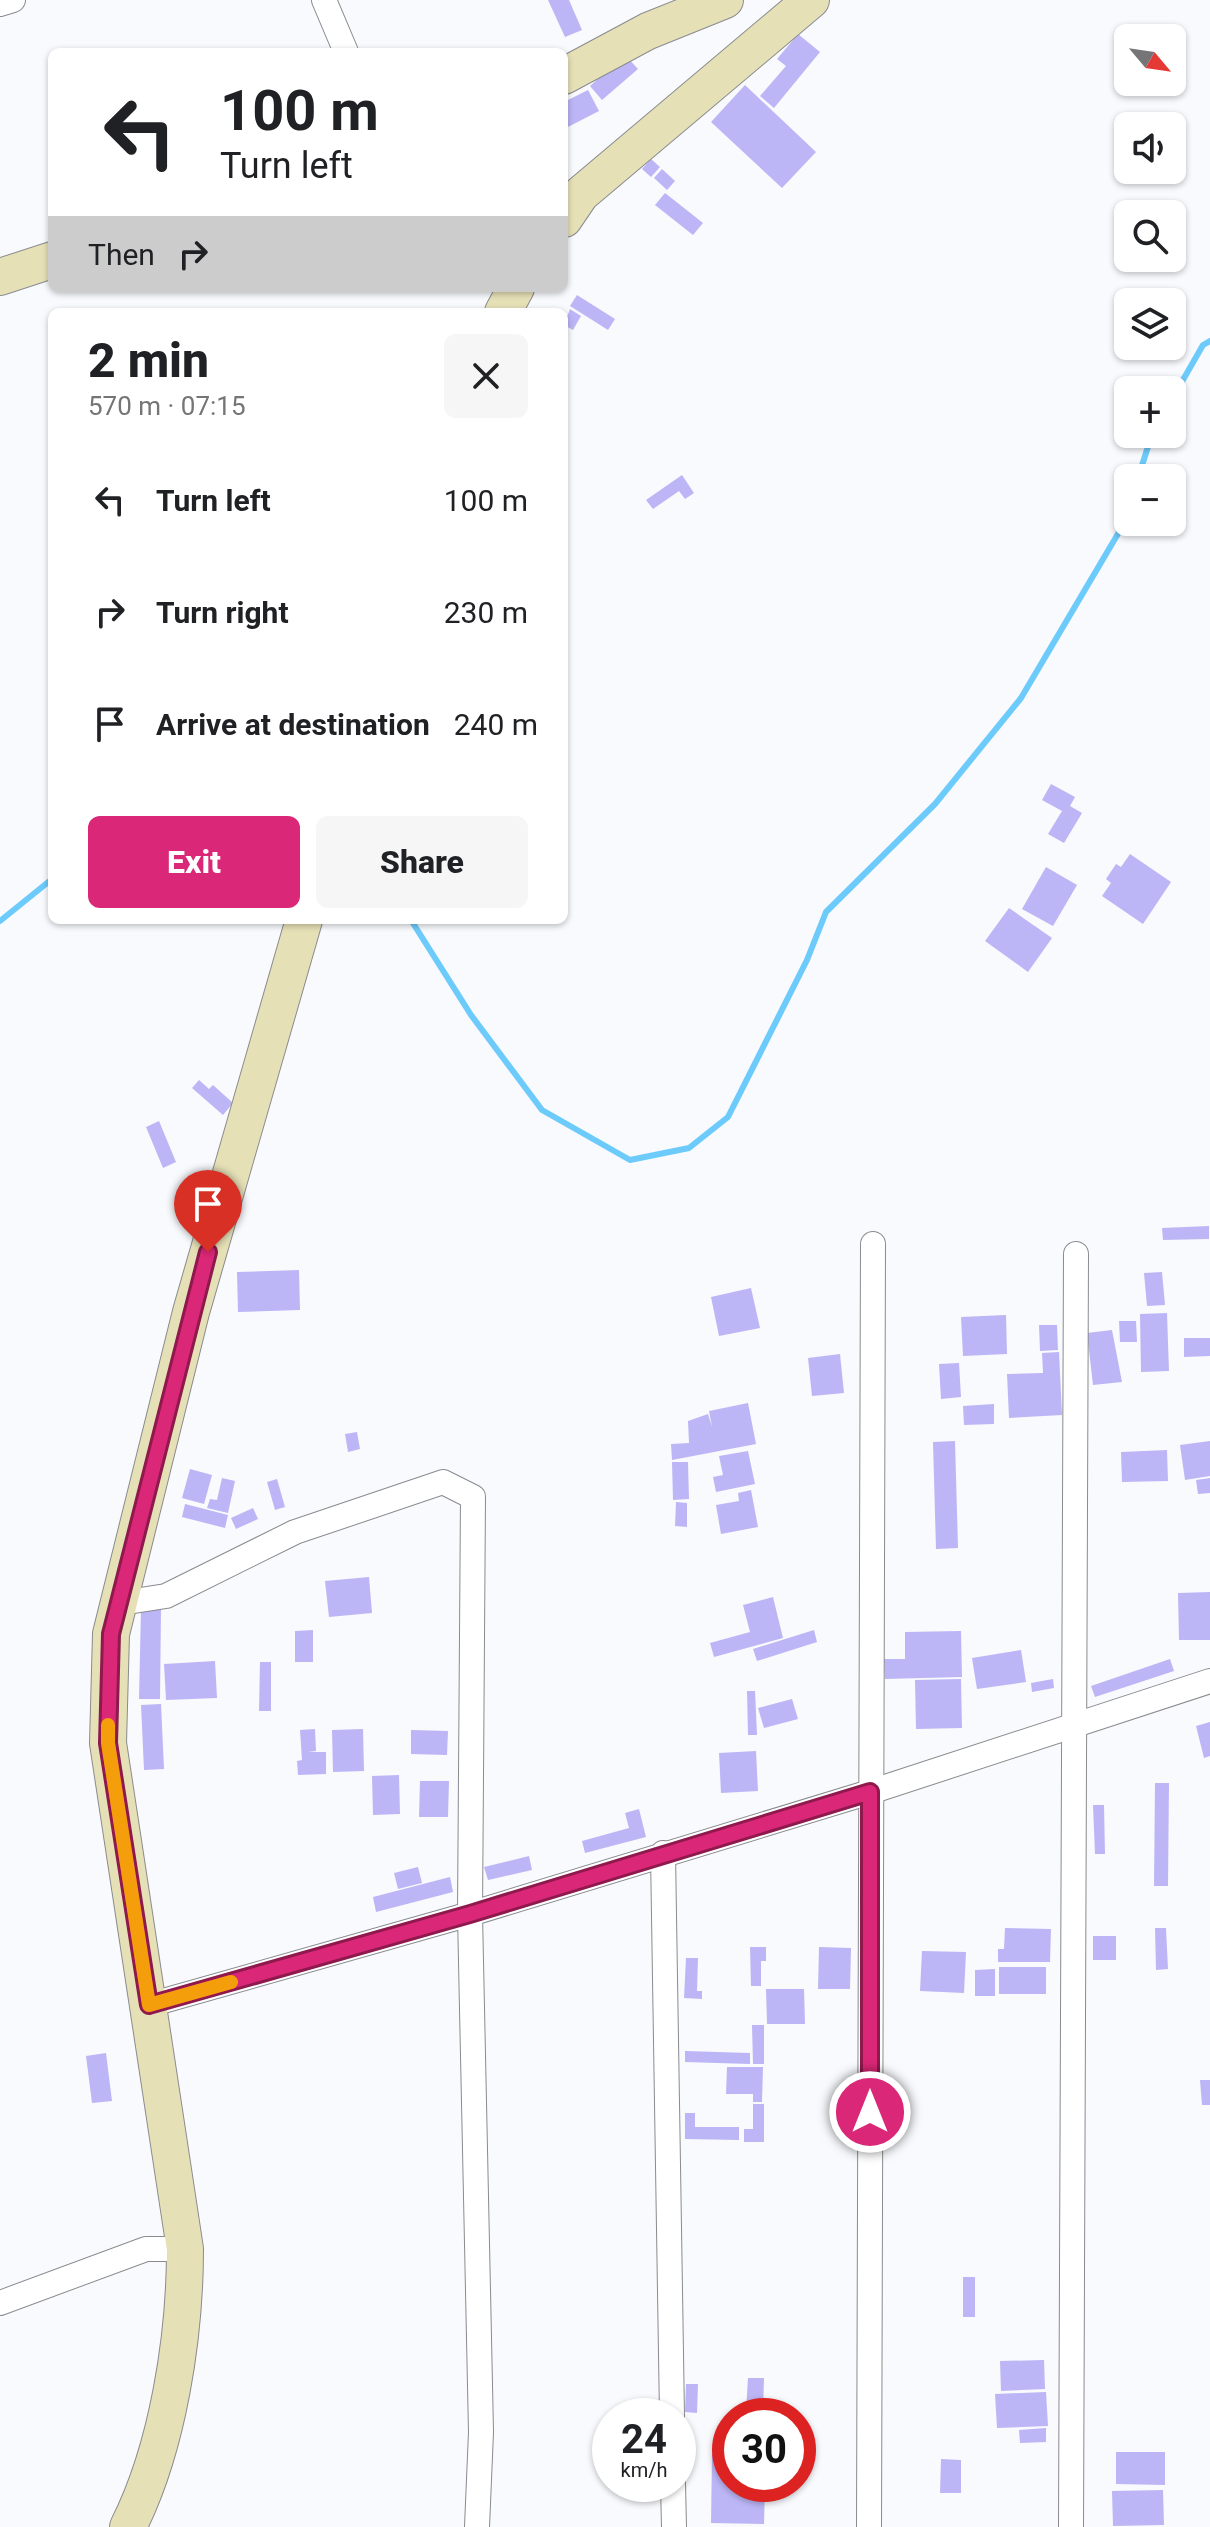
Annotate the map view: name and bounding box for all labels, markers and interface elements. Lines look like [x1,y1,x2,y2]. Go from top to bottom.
north arrow [1114,24,1186,96]
map controls [1114,24,1186,536]
text: 100 m [220,78,379,144]
icon: left [88,80,192,184]
button: sound [1114,112,1186,184]
text: Turn left [220,145,353,187]
button: search [1114,200,1186,272]
icon: right [171,232,215,276]
text: Then [88,237,155,272]
button: layers [1114,288,1186,360]
text: 2 min [88,332,209,389]
button: close [444,334,528,418]
button: + [1114,376,1186,448]
text: 570 m · 07:15 [88,391,246,421]
button: − [1114,464,1186,536]
icon: left [88,478,132,522]
text: Turn left [156,483,271,518]
text: 100 m [444,483,528,518]
icon: right [88,590,132,634]
text: Turn right [156,595,289,630]
text: 230 m [444,595,528,630]
icon: arrive [88,702,132,746]
text: Arrive at destination [156,707,430,742]
text: 240 m [454,707,538,742]
button: Exit [88,816,300,908]
button: Share [316,816,528,908]
pin [174,1170,242,1252]
icon: arrive [186,1182,230,1226]
position arrow [828,2070,912,2154]
speed limit sign: 30 [712,2398,816,2502]
text: 24 [621,2416,667,2463]
text: km/h [621,2458,667,2482]

